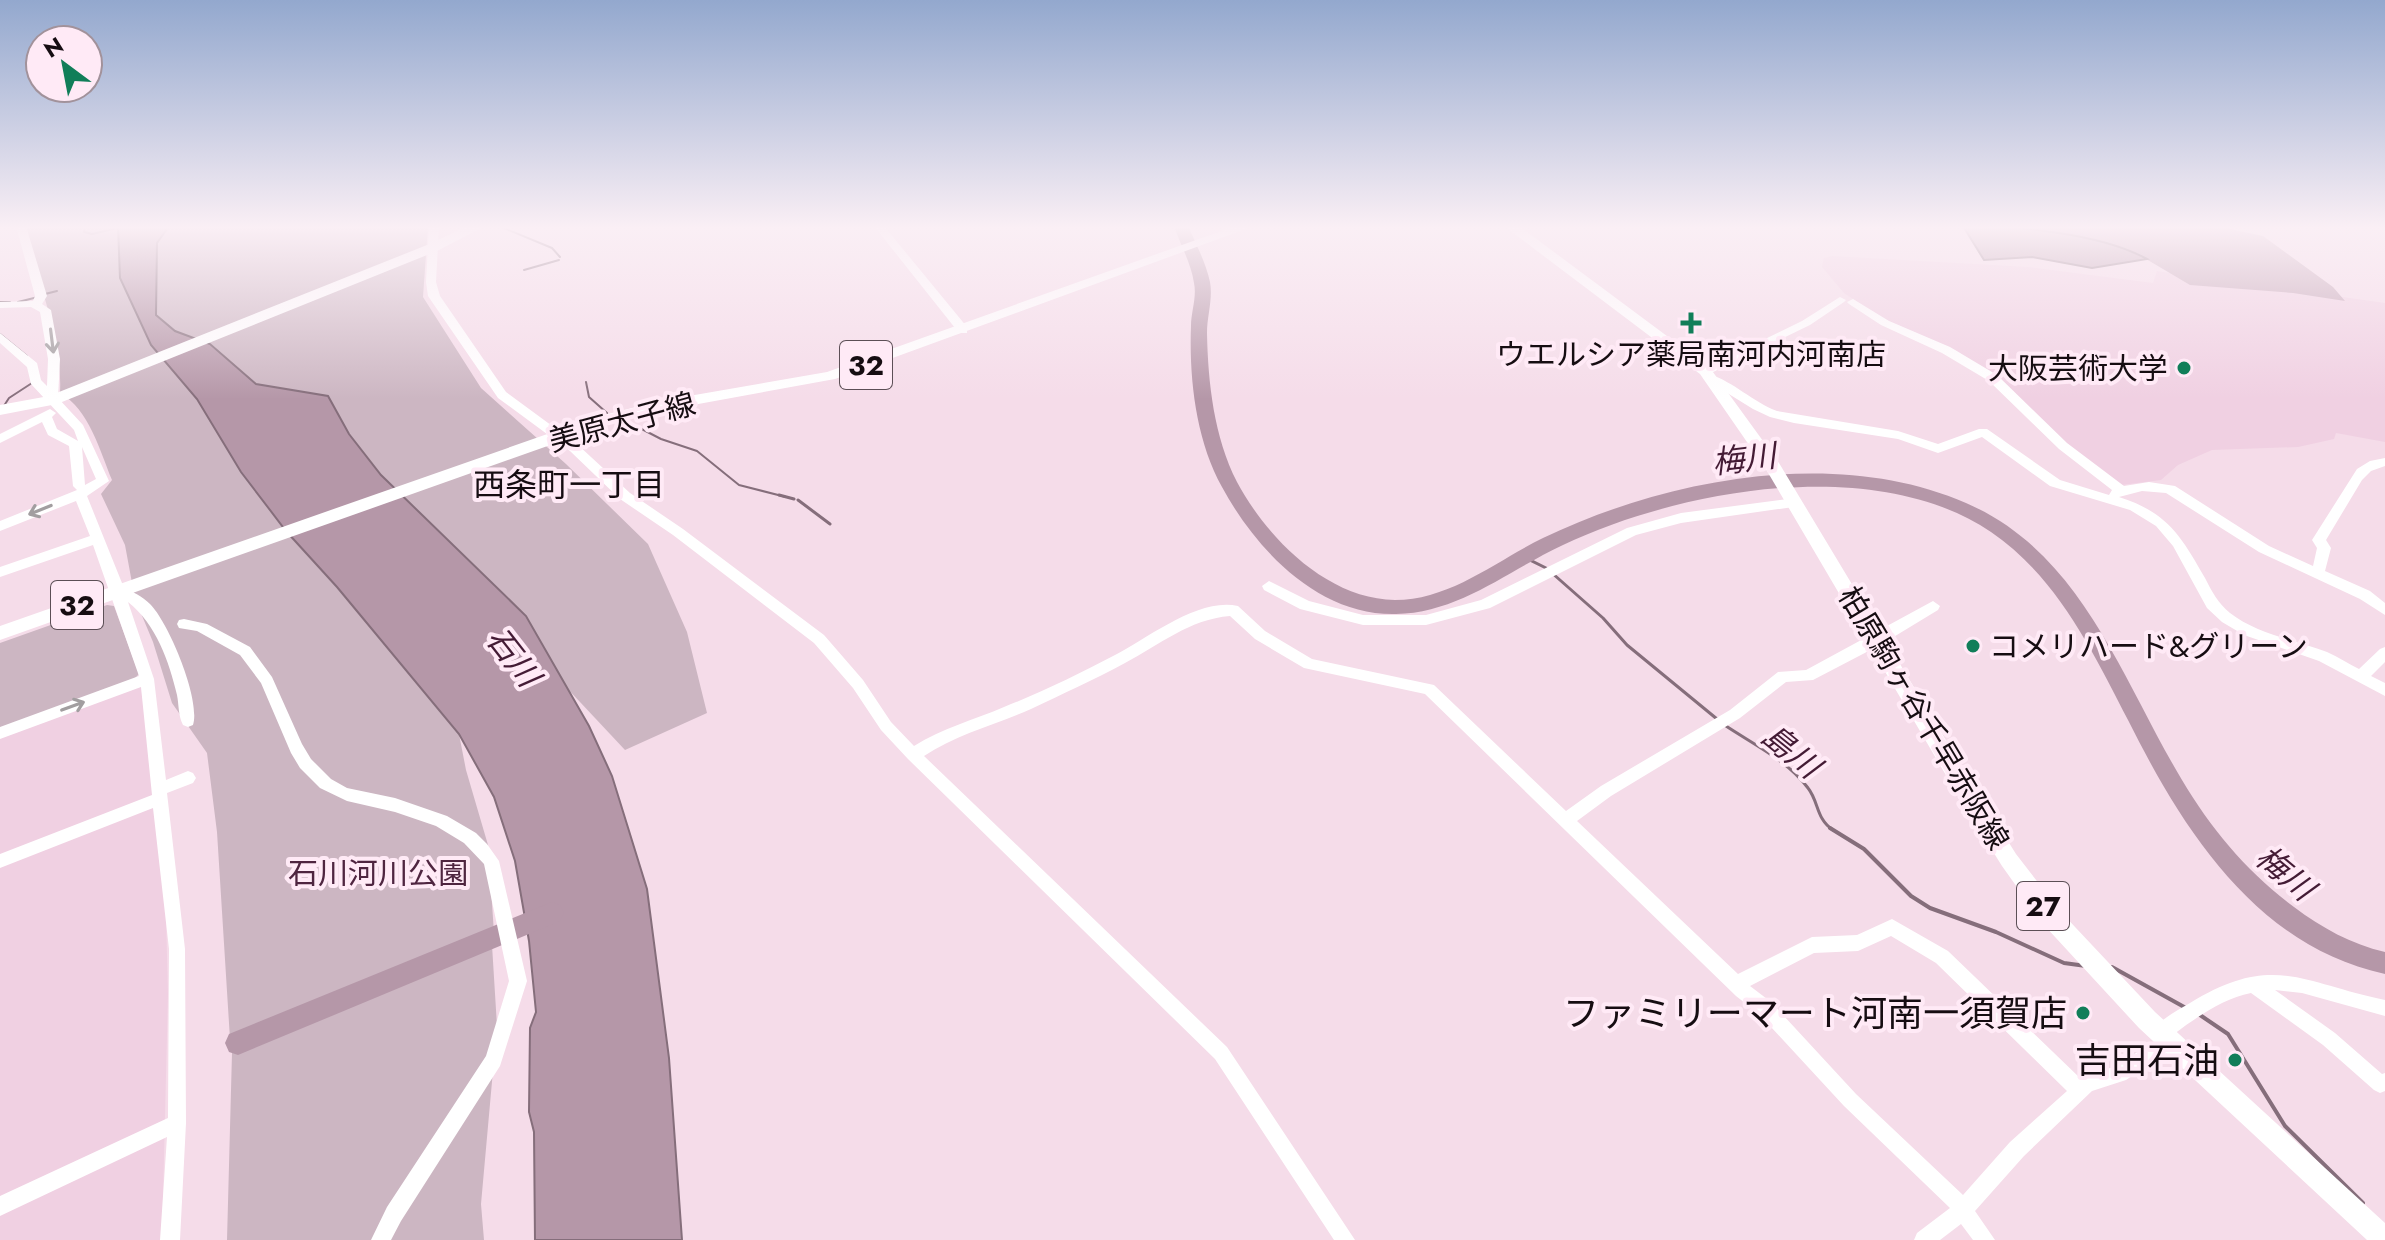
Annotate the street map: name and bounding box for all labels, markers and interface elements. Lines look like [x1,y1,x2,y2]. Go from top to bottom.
north arrow [24,24,104,104]
text: N [38,29,69,65]
marker: ウエルシア薬局南河内河南店 [1682,314,1700,332]
one-way arrow [45,328,60,354]
place label: ウエルシア薬局南河内河南店 [1496,333,1886,376]
road number: 32 [840,341,892,389]
place label: 大阪芸術大学 [1988,347,2168,390]
marker: 大阪芸術大学 [2175,359,2193,377]
street label: 美原太子線 [544,382,700,462]
water label: 梅川 [1709,432,1782,486]
district label: 西条町一丁目 [473,462,665,508]
one-way arrow [28,504,53,519]
street label: 柏原駒ヶ谷千早赤阪線 [1828,578,2020,858]
road number: 32 [51,581,103,629]
water label: 石川 [475,618,553,699]
place label: コメリハード&グリーン [1989,625,2308,668]
marker: コメリハード&グリーン [1964,637,1982,655]
one-way arrow [60,698,85,713]
water label: 島川 [1752,713,1833,791]
water label: 梅川 [2246,835,2327,913]
park label: 石川河川公園 [288,852,468,895]
road number: 27 [2017,882,2069,930]
place label: ファミリーマート河南一須賀店 [1563,987,2067,1039]
marker: ファミリーマート河南一須賀店 [2074,1004,2092,1022]
place label: 吉田石油 [2075,1034,2219,1086]
marker: 吉田石油 [2226,1051,2244,1069]

